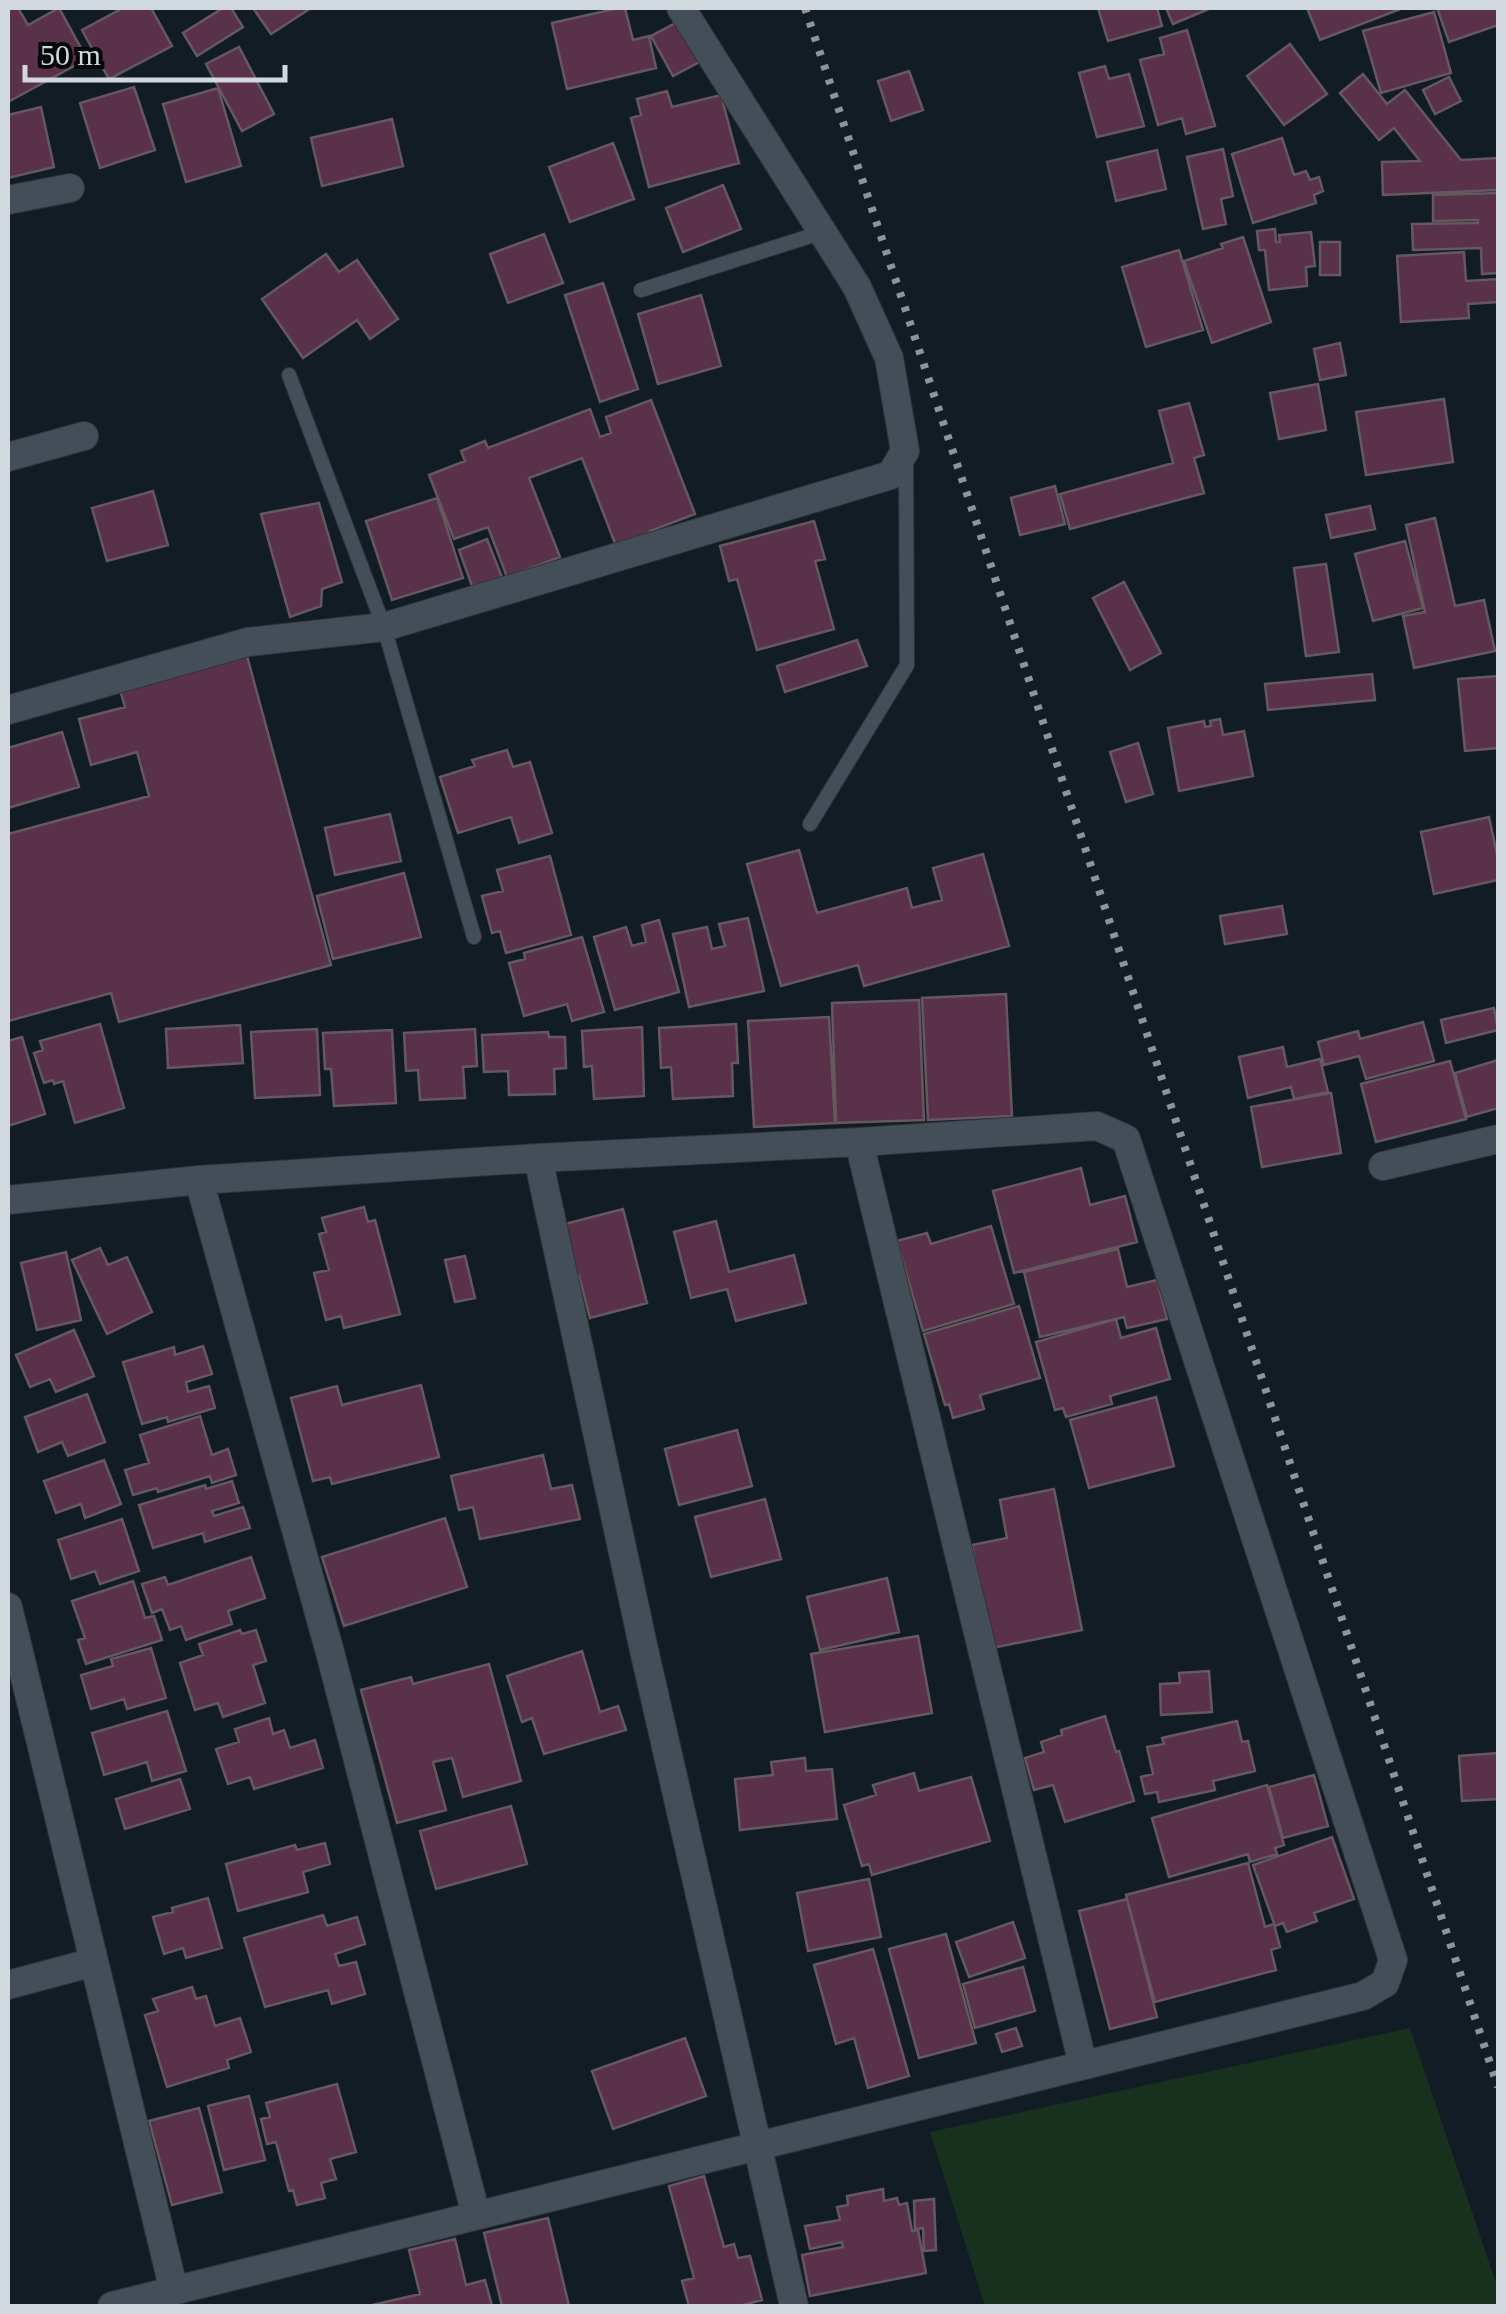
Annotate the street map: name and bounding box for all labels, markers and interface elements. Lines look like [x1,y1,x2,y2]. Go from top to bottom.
scale bar [25,20,285,82]
text: 50 m [40,38,101,71]

